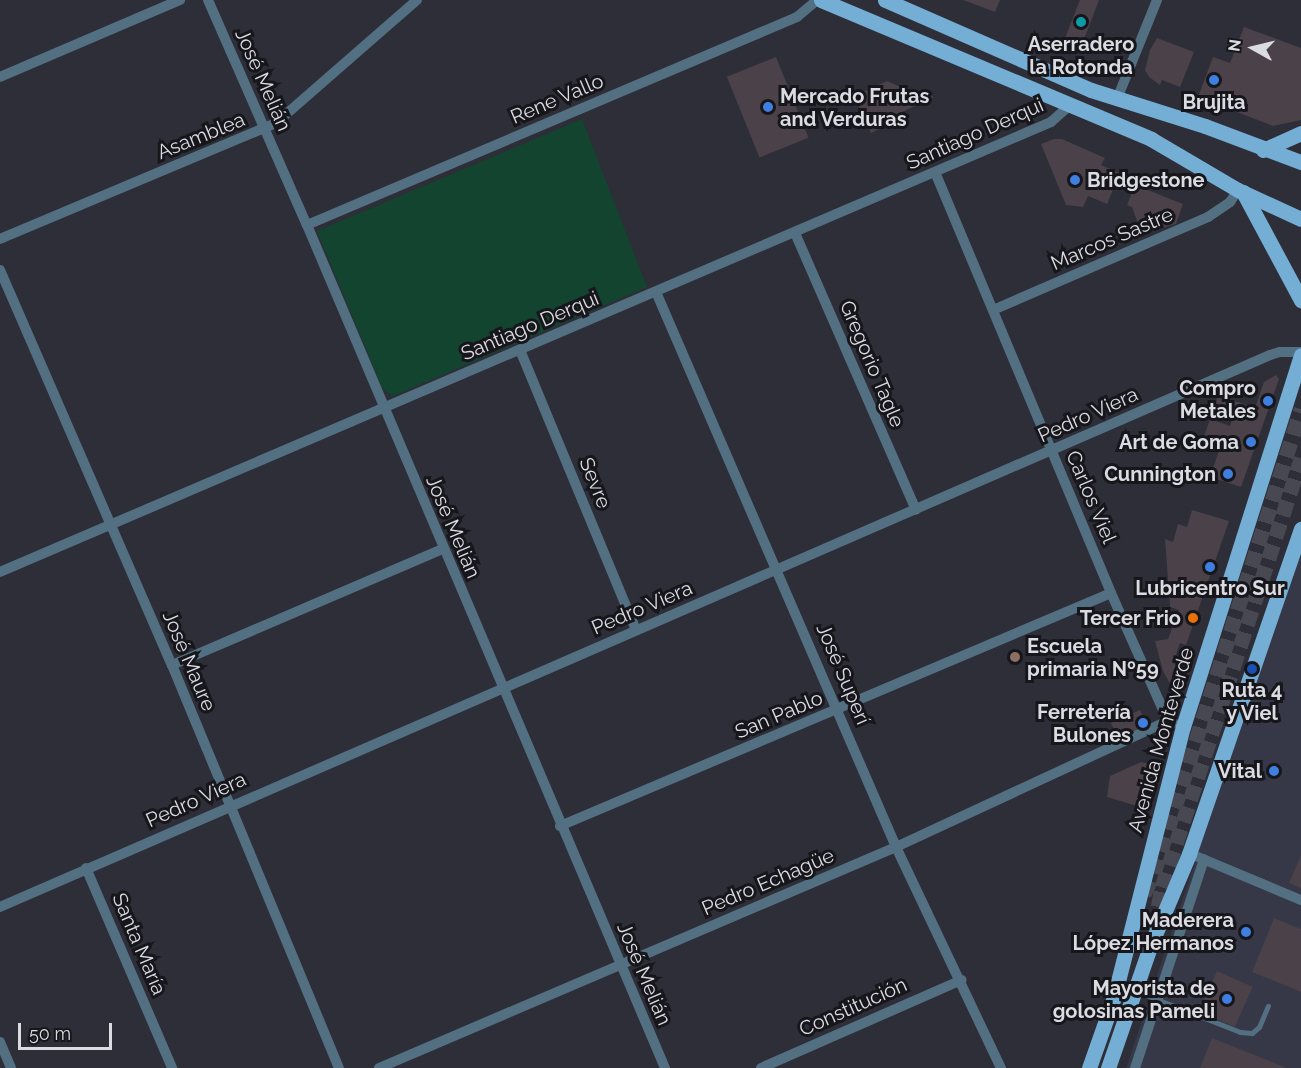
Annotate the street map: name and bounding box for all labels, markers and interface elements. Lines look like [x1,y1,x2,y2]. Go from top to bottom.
marker: Aserradero la Rotonda [1074,15,1088,29]
north arrow [1223,18,1283,78]
street label: José Melián [230,25,296,135]
place label: Aserradero la Rotonda [1028,32,1134,79]
text: N [1224,38,1245,53]
street label: Rene Vallo [507,69,607,129]
marker: Brujita [1207,73,1221,87]
place label: Mercado Frutas and Verduras [780,84,929,131]
place label: Brujita [1182,90,1246,114]
street label: Santiago Derqui [903,93,1047,175]
marker: Mercado Frutas and Verduras [761,100,775,114]
street label: Asamblea [154,108,248,164]
place label: Bridgestone [1087,168,1205,192]
marker: Bridgestone [1068,173,1082,187]
street label: Marcos Sastre [1047,202,1177,276]
street label: Santiago Derqui [458,286,602,366]
street label: Gregorio Tagle [834,297,910,431]
place label: Compro Metales [1179,377,1256,424]
street label: Pedro Viera [1034,382,1142,448]
marker: Compro Metales [1261,394,1275,408]
place label: Art de Goma [1119,430,1239,454]
marker: Art de Goma [1244,435,1258,449]
street label: Carlos Viel [1061,447,1121,547]
street label: Sevre [574,454,616,512]
place label: Cunnington [1104,462,1216,486]
marker: Cunnington [1221,467,1235,481]
street label: José Melián [421,472,485,582]
marker: Lubricentro Sur [1203,560,1217,574]
street label: Pedro Viera [588,576,696,640]
place label: Lubricentro Sur [1135,576,1285,600]
place label: Tercer Frio [1079,606,1181,630]
street label: José Maure [157,607,221,715]
marker: Tercer Frio [1186,611,1200,625]
street label: José Superí [811,620,875,728]
place label: Escuela primaria Nº59 [1027,634,1159,681]
street label: Avenida Monteverde [1123,645,1199,835]
marker: Escuela primaria Nº59 [1008,650,1022,664]
marker: Ruta 4 y Viel [1245,662,1259,676]
place label: Ruta 4 y Viel [1222,678,1282,725]
street label: San Pablo [732,686,826,744]
place label: Ferretería Bulones [1037,700,1131,747]
marker: Ferretería Bulones [1136,716,1150,730]
place label: Vital [1218,759,1262,783]
marker: Vital [1267,764,1281,778]
street label: Pedro Viera [142,767,250,833]
street label: Pedro Echagüe [698,843,838,921]
street label: Santa María [107,890,171,998]
place label: Maderera López Hermanos [1072,909,1234,956]
street label: José Melián [612,919,676,1029]
marker: Maderera López Hermanos [1239,925,1253,939]
street label: Constitución [795,973,911,1041]
place label: Mayorista de golosinas Pameli [1053,976,1215,1023]
marker: Mayorista de golosinas Pameli [1220,992,1234,1006]
scale bar [21,1011,116,1049]
text: 50 m [29,1023,71,1044]

